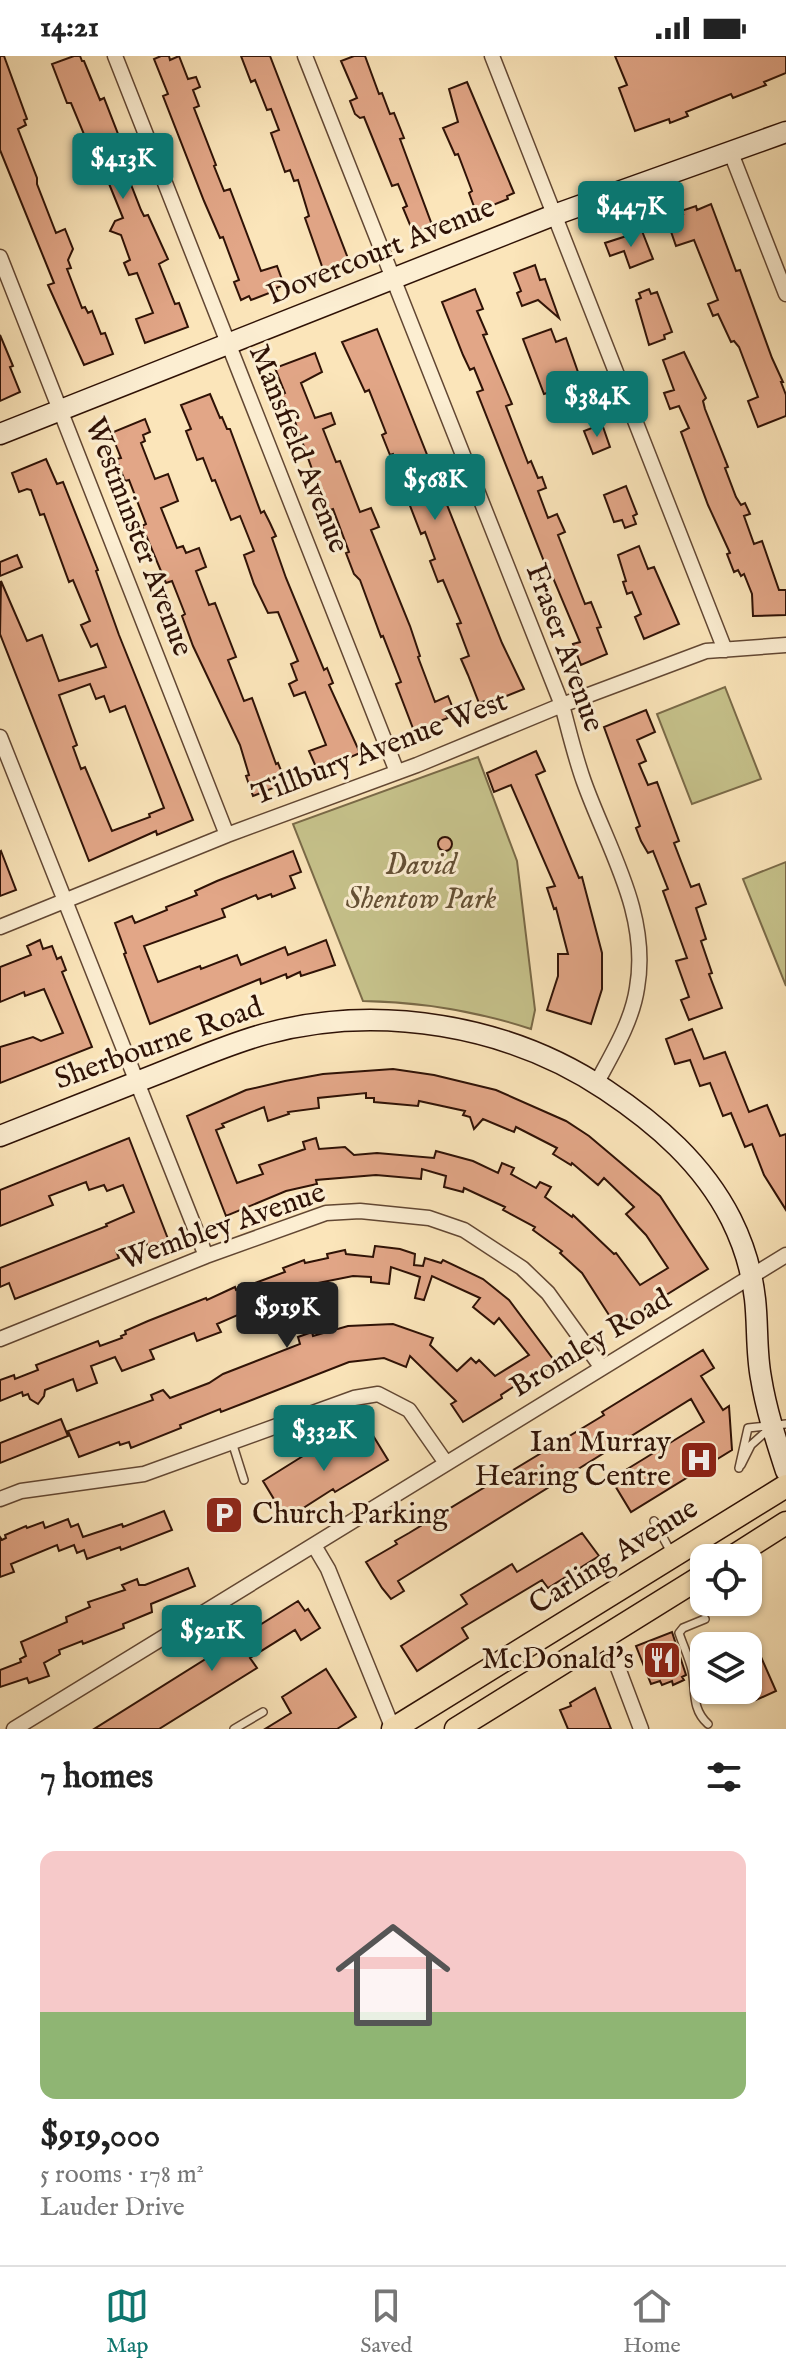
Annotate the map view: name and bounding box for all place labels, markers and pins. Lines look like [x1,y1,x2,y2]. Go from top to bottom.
pin: $413K [67,133,179,201]
pin: $447K [575,181,687,249]
pin: $384K [541,371,653,439]
pin: $568K [379,454,491,522]
pin: $919K [231,1282,343,1350]
pin: $332K [268,1405,380,1473]
place label: Ian Murray Hearing Centre [475,1424,671,1496]
hospital icon: Ian Murray Hearing Centre [678,1439,720,1481]
parking icon: Church Parking [203,1494,245,1536]
place label: Church Parking [252,1496,449,1534]
pin: $521K [156,1605,268,1673]
restaurant icon: McDonald's [641,1639,683,1681]
place label: McDonald's [481,1641,634,1679]

